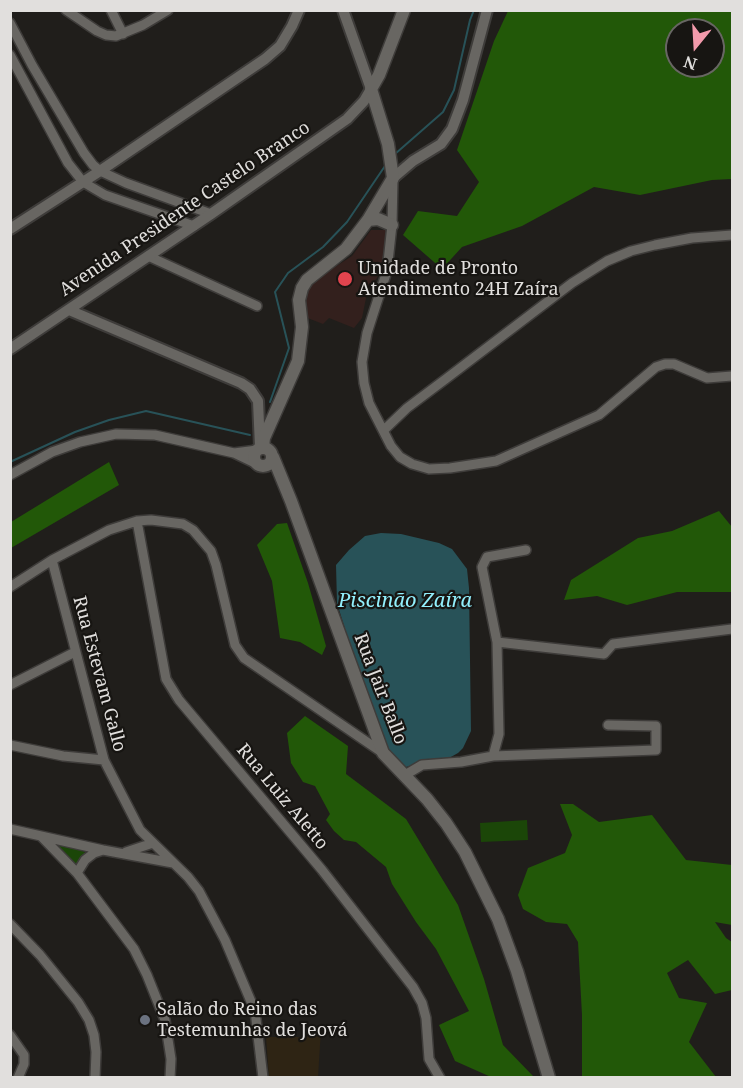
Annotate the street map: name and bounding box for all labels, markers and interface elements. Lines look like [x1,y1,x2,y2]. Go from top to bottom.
north arrow [665,18,725,78]
text: N [681,51,699,76]
street label: Avenida Presidente Castelo Branco [56,117,314,301]
place label: Unidade de Pronto Atendimento 24H Zaíra [358,258,559,300]
marker: Unidade de Pronto Atendimento 24H Zaíra [336,270,354,288]
water label: Piscinão Zaíra [338,589,472,613]
street label: Rua Estevam Gallo [68,594,130,754]
street label: Rua Jair Ballo [349,631,411,747]
street label: Rua Luiz Aletto [232,740,332,854]
place label: Salão do Reino das Testemunhas de Jeová [157,999,348,1042]
marker: Salão do Reino das Testemunhas de Jeová [138,1013,152,1027]

